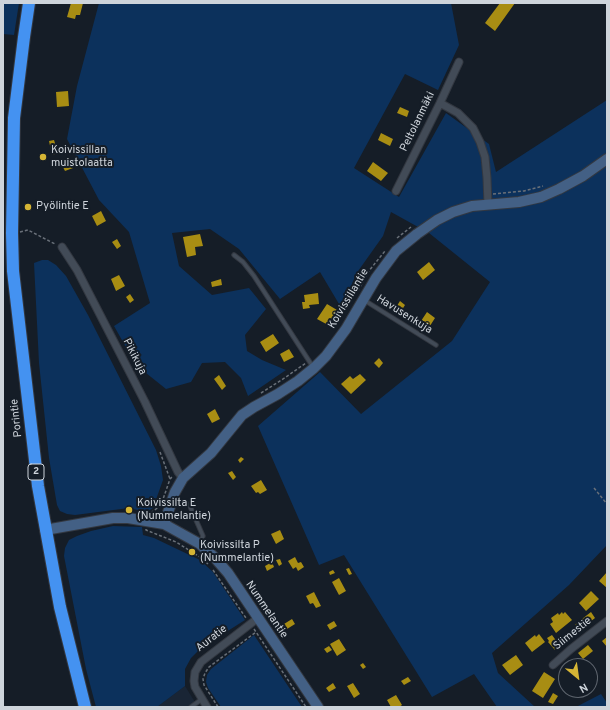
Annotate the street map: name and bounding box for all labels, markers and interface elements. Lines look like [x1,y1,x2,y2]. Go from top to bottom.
street label: Peltolanmäki [398,90,438,154]
place label: Koivissillan muistolaatta [51,144,113,170]
marker: Koivissillan muistolaatta [38,152,48,162]
place label: Pyölintie E [36,200,89,214]
marker: Pyölintie E [23,202,33,212]
street label: Koivissillantie [326,267,372,331]
street label: Havusenkuja [374,293,434,337]
street label: Pikikuja [119,337,149,377]
street label: Porintie [8,398,26,438]
road number: 2 [28,464,44,480]
place label: Koivissilta E (Nummelantie) [137,497,211,523]
marker: Koivissilta E (Nummelantie) [124,505,134,515]
place label: Koivissilta P (Nummelantie) [200,539,274,565]
marker: Koivissilta P (Nummelantie) [187,547,197,557]
street label: Nummelantie [242,579,290,641]
street label: Siimestie [551,615,595,653]
street label: Auratie [194,623,230,655]
north arrow [558,658,598,698]
text: N [576,680,590,696]

